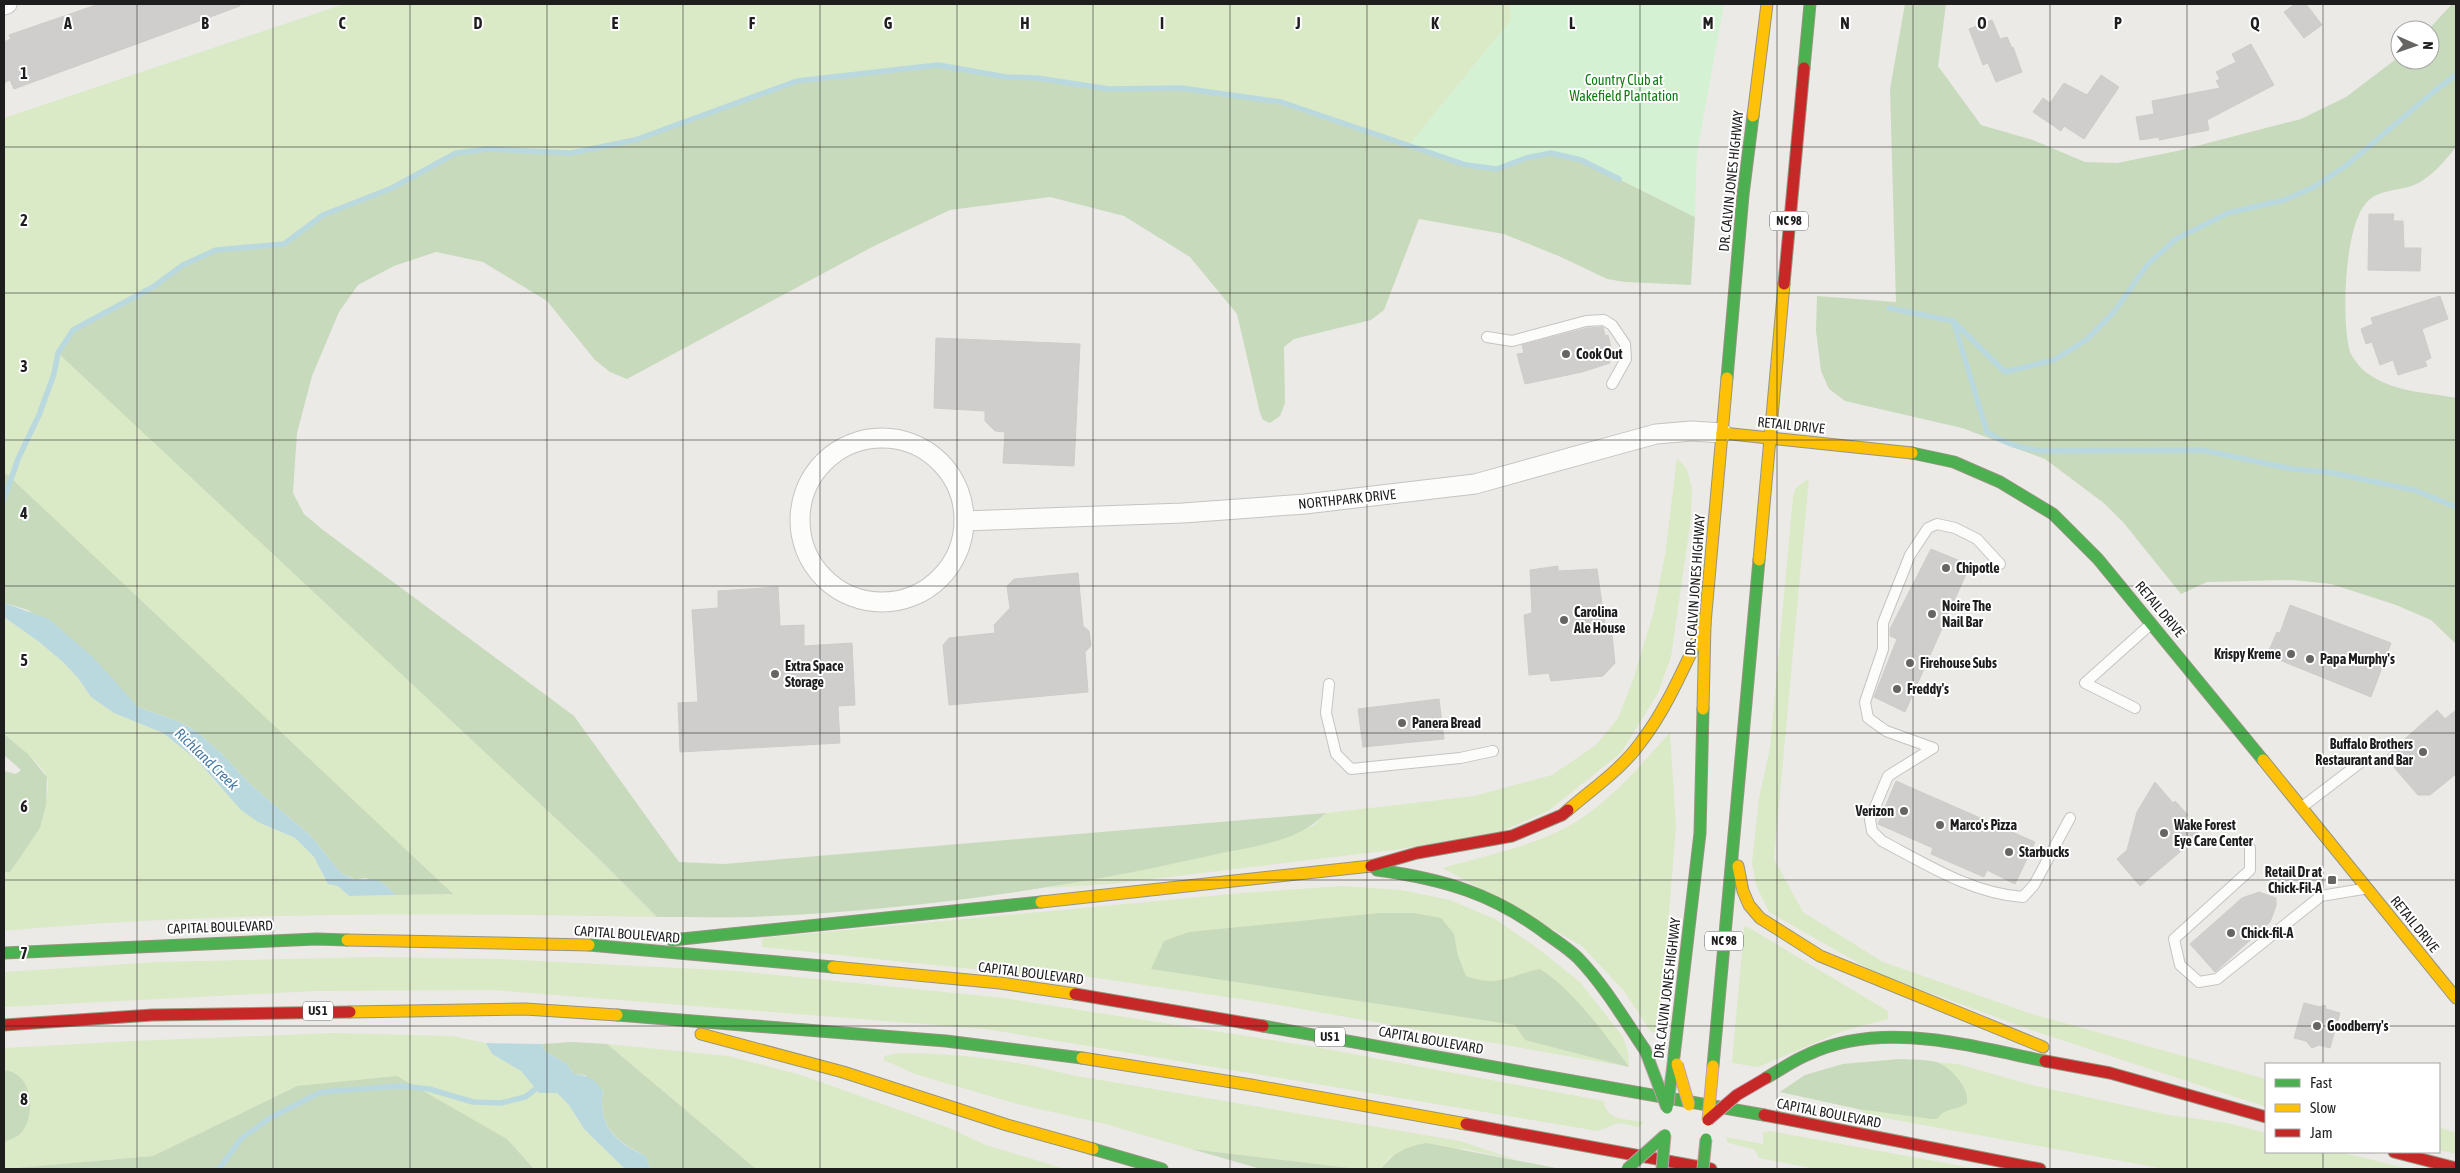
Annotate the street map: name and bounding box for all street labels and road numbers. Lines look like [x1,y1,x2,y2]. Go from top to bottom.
street label: DR. CALVIN JONES HIGHWAY [1716,109,1746,252]
road number: NC 98 [1770,212,1808,230]
street label: RETAIL DRIVE [1757,414,1825,436]
street label: NORTHPARK DRIVE [1297,486,1397,512]
street label: DR. CALVIN JONES HIGHWAY [1682,513,1708,656]
street label: RETAIL DRIVE [2132,578,2188,640]
street label: RETAIL DRIVE [2388,893,2442,955]
street label: DR. CALVIN JONES HIGHWAY [1650,916,1684,1059]
street label: CAPITAL BOULEVARD [167,917,273,937]
street label: CAPITAL BOULEVARD [574,922,681,946]
road number: NC 98 [1705,931,1743,950]
street label: CAPITAL BOULEVARD [977,959,1085,987]
road number: US 1 [303,1001,333,1020]
street label: CAPITAL BOULEVARD [1377,1023,1485,1057]
road number: US 1 [1315,1028,1345,1046]
street label: CAPITAL BOULEVARD [1775,1095,1883,1131]

